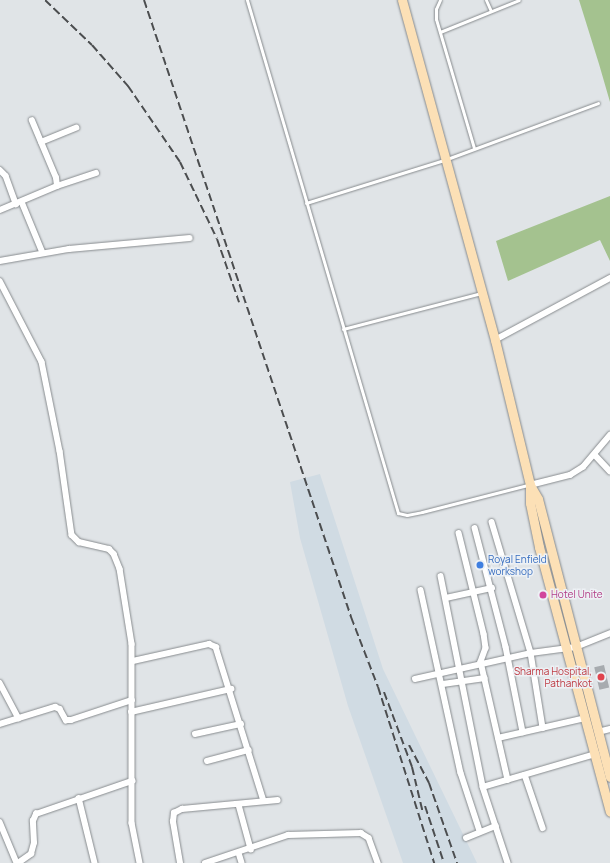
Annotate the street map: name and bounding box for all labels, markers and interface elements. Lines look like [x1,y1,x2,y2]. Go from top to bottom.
place label: Royal Enfield workshop [488,553,547,576]
marker: Royal Enfield workshop [475,560,485,570]
place label: Hotel Unite [551,589,603,601]
marker: Hotel Unite [538,590,548,600]
place label: Sharma Hospital, Pathankot [514,665,592,688]
marker: Sharma Hospital, Pathankot [595,671,607,683]

